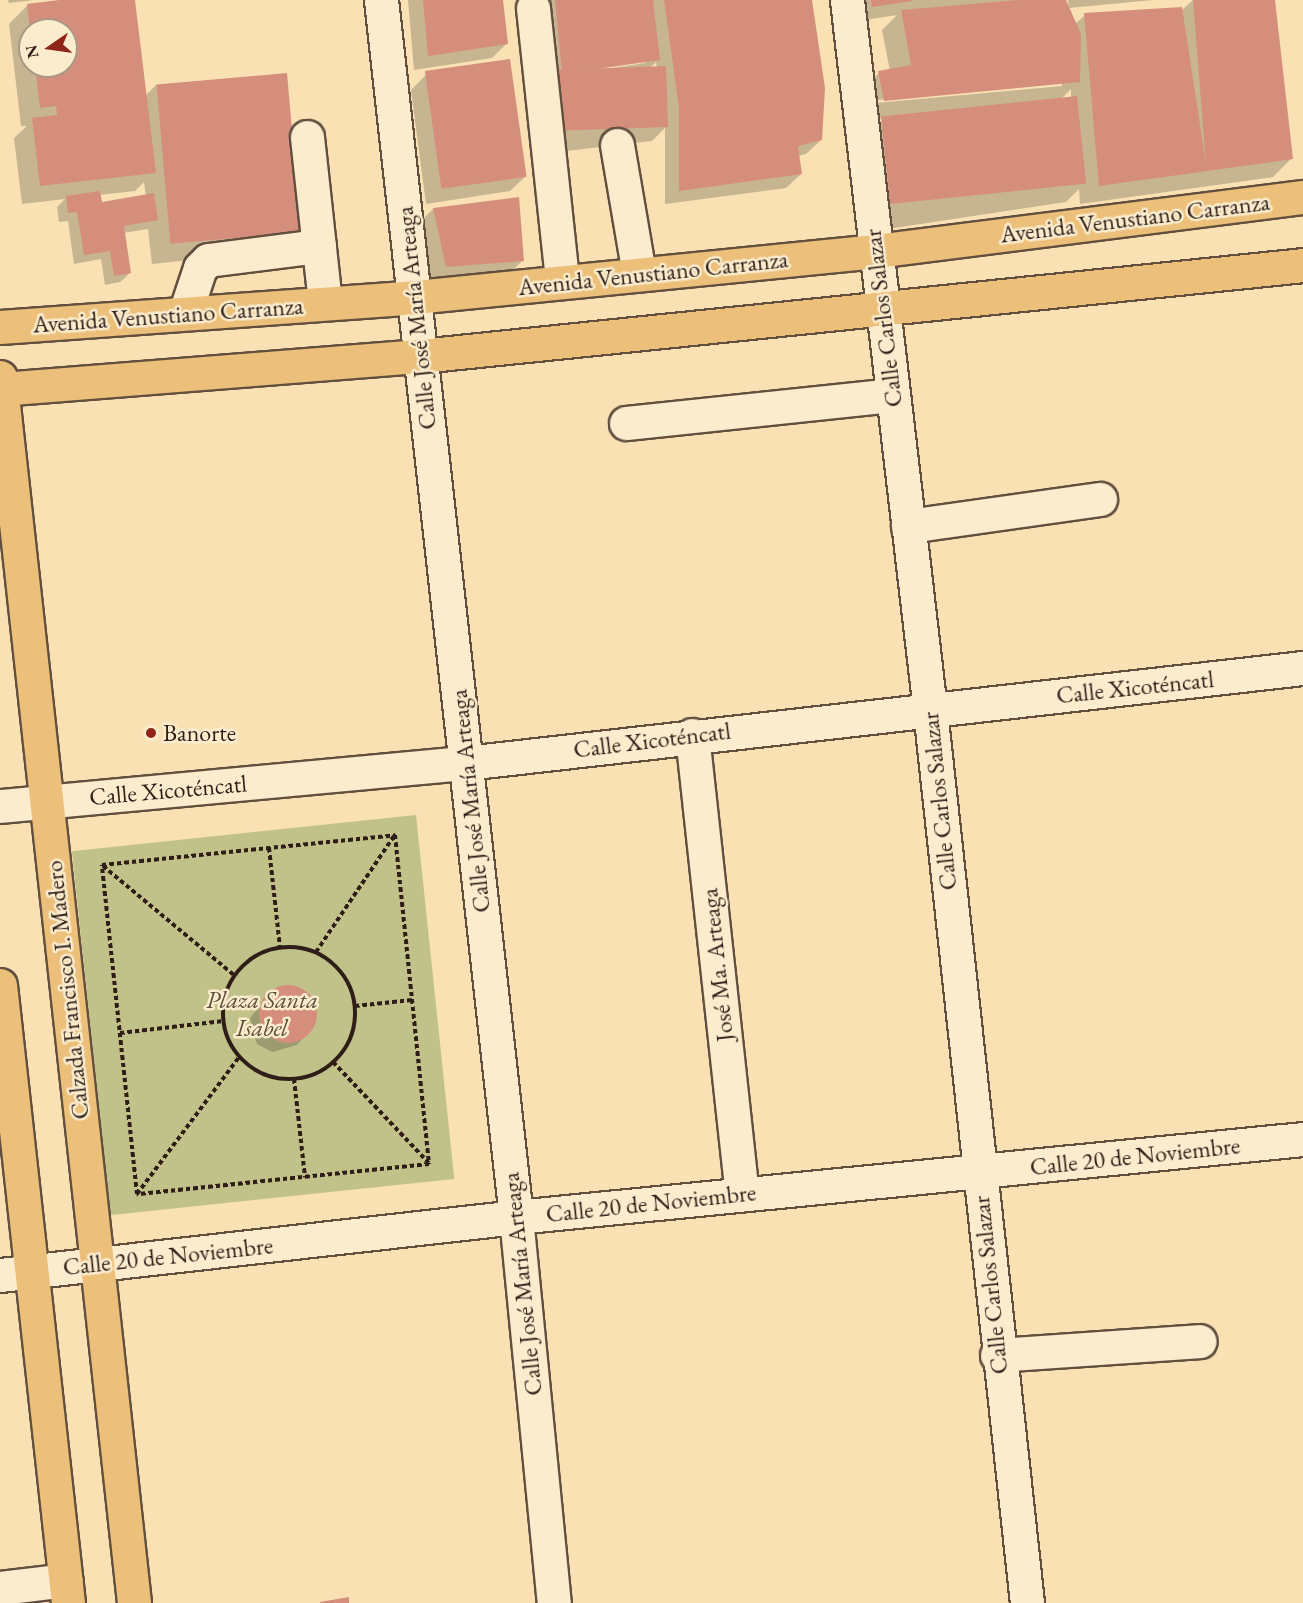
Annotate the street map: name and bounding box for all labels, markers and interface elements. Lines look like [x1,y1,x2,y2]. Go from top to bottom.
north arrow [18,18,78,78]
text: N [20,43,44,60]
street label: Avenida Venustiano Carranza [999,187,1271,249]
street label: Calle José María Arteaga [390,205,442,431]
street label: Calle Carlos Salazar [858,227,908,409]
street label: Avenida Venustiano Carranza [517,244,789,302]
street label: Avenida Venustiano Carranza [32,291,304,339]
street label: Calle Xicoténcatl [1055,664,1215,710]
street label: Calle José María Arteaga [444,688,496,914]
street label: Calle Carlos Salazar [915,710,963,892]
street label: Calle Xicoténcatl [572,716,732,764]
place label: Banorte [163,719,236,747]
marker: Banorte [144,726,158,740]
street label: Calle Xicoténcatl [88,769,248,811]
street label: Calzada Francisco I. Madero [39,859,95,1121]
street label: José Ma. Arteaga [695,887,739,1043]
park label: Plaza Santa Isabel [206,986,318,1042]
street label: Calle 20 de Noviembre [1029,1131,1241,1181]
street label: Calle José María Arteaga [496,1171,548,1397]
street label: Calle 20 de Noviembre [545,1178,757,1228]
street label: Calle Carlos Salazar [966,1194,1014,1376]
street label: Calle 20 de Noviembre [62,1231,274,1281]

